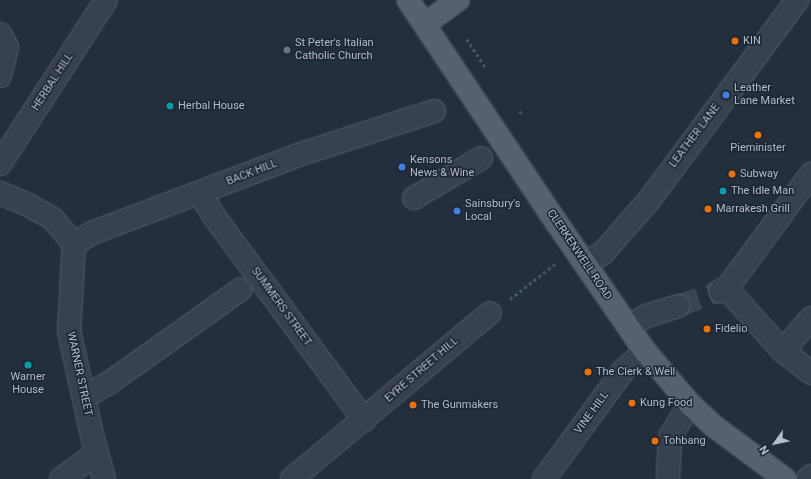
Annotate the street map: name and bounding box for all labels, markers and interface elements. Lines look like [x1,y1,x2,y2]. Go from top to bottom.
place label: KIN [743,34,761,48]
marker: KIN [730,36,740,46]
place label: St Peter's Italian Catholic Church [295,37,374,63]
marker: St Peter's Italian Catholic Church [282,45,292,55]
street label: HERBAL HILL [29,51,77,113]
place label: Leather Lane Market [734,82,795,108]
marker: Leather Lane Market [721,90,731,100]
place label: Herbal House [178,99,245,113]
marker: Herbal House [165,101,175,111]
street label: LEATHER LANE [667,102,723,170]
marker: Pieminister [753,130,763,140]
place label: Pieminister [730,141,786,155]
place label: Kensons News & Wine [410,154,474,180]
street label: BACK HILL [225,157,279,189]
marker: Kensons News & Wine [397,162,407,172]
place label: Subway [740,167,778,181]
marker: Subway [727,169,737,179]
place label: The Idle Man [731,184,794,198]
marker: The Idle Man [718,186,728,196]
place label: Sainsbury's Local [465,198,520,224]
place label: Marrakesh Grill [716,202,790,216]
marker: Marrakesh Grill [703,204,713,214]
marker: Sainsbury's Local [452,206,462,216]
street label: CLERKENWELL ROAD [544,207,614,303]
street label: SUMMERS STREET [248,265,314,349]
place label: Fidelio [715,322,747,336]
marker: Fidelio [702,324,712,334]
street label: WARNER STREET [64,331,94,417]
street label: EYRE STREET HILL [383,334,461,406]
marker: Warner House [23,360,33,370]
place label: The Clerk & Well [596,365,675,379]
marker: The Clerk & Well [583,367,593,377]
place label: Warner House [11,371,45,397]
street label: VINE HILL [572,389,612,437]
place label: Kung Food [640,396,693,410]
place label: The Gunmakers [421,398,498,412]
marker: Kung Food [627,398,637,408]
marker: The Gunmakers [408,400,418,410]
north arrow [755,423,795,463]
place label: Tohbang [663,434,706,448]
marker: Tohbang [650,436,660,446]
text: N [757,443,772,457]

